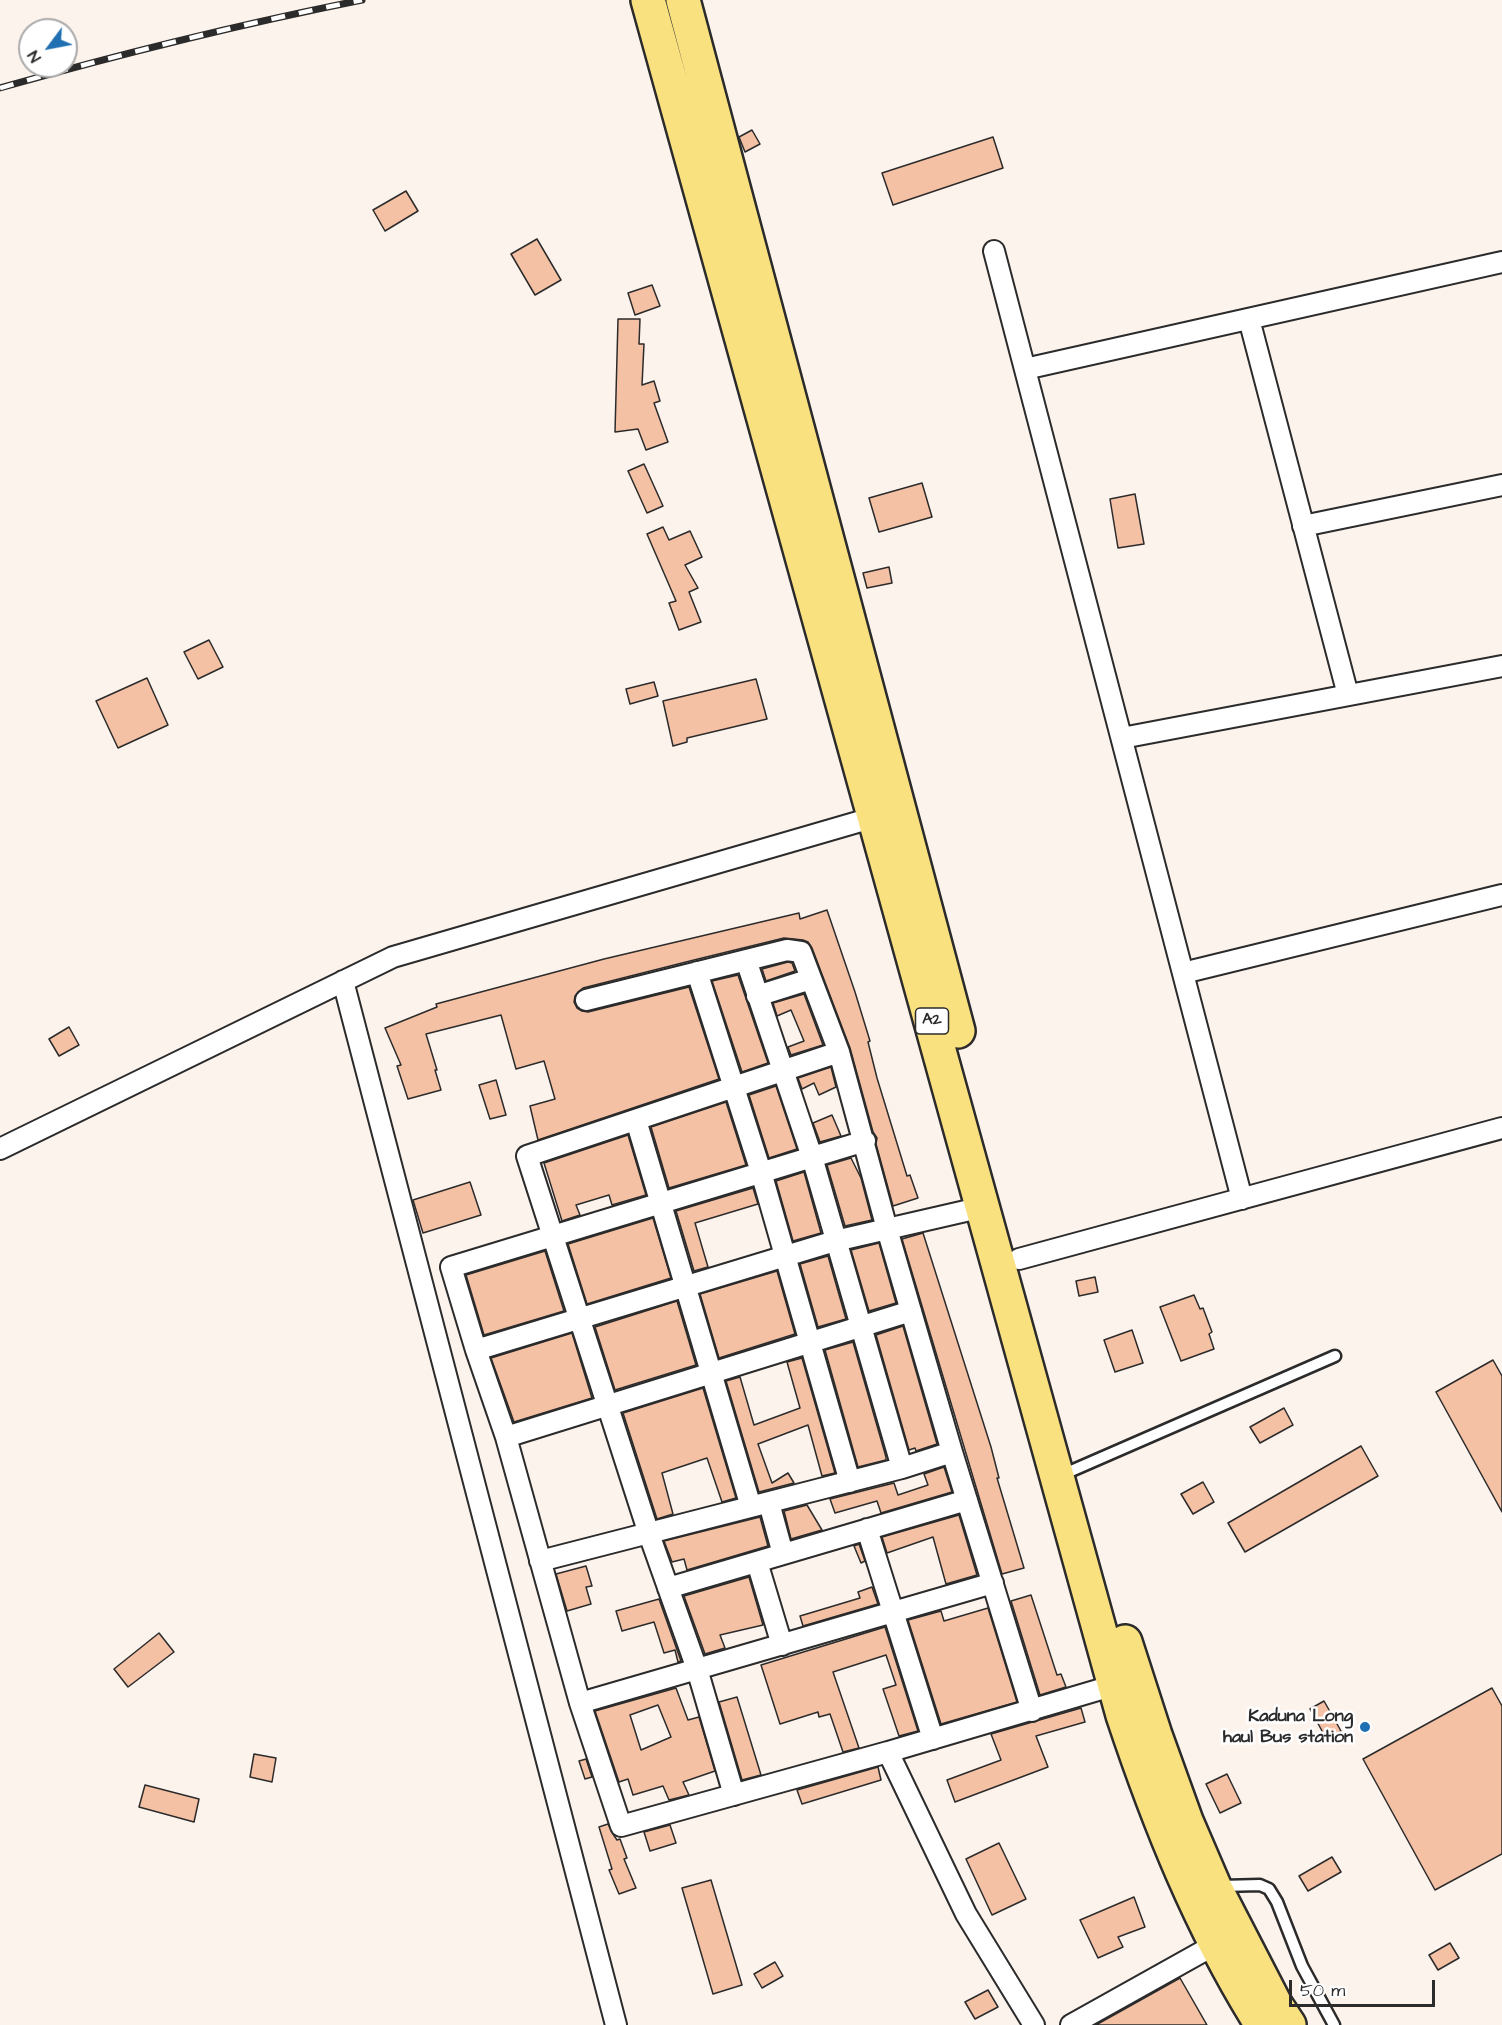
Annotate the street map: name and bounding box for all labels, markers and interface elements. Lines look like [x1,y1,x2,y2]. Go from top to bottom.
north arrow [18,18,78,78]
text: N [22,46,46,67]
road number: A2 [916,1008,948,1034]
place label: Kaduna Long haul Bus station [1223,1706,1353,1748]
marker: Kaduna Long haul Bus station [1358,1720,1372,1734]
scale bar [1292,1968,1438,2006]
text: 50 m [1300,1978,1345,2003]

